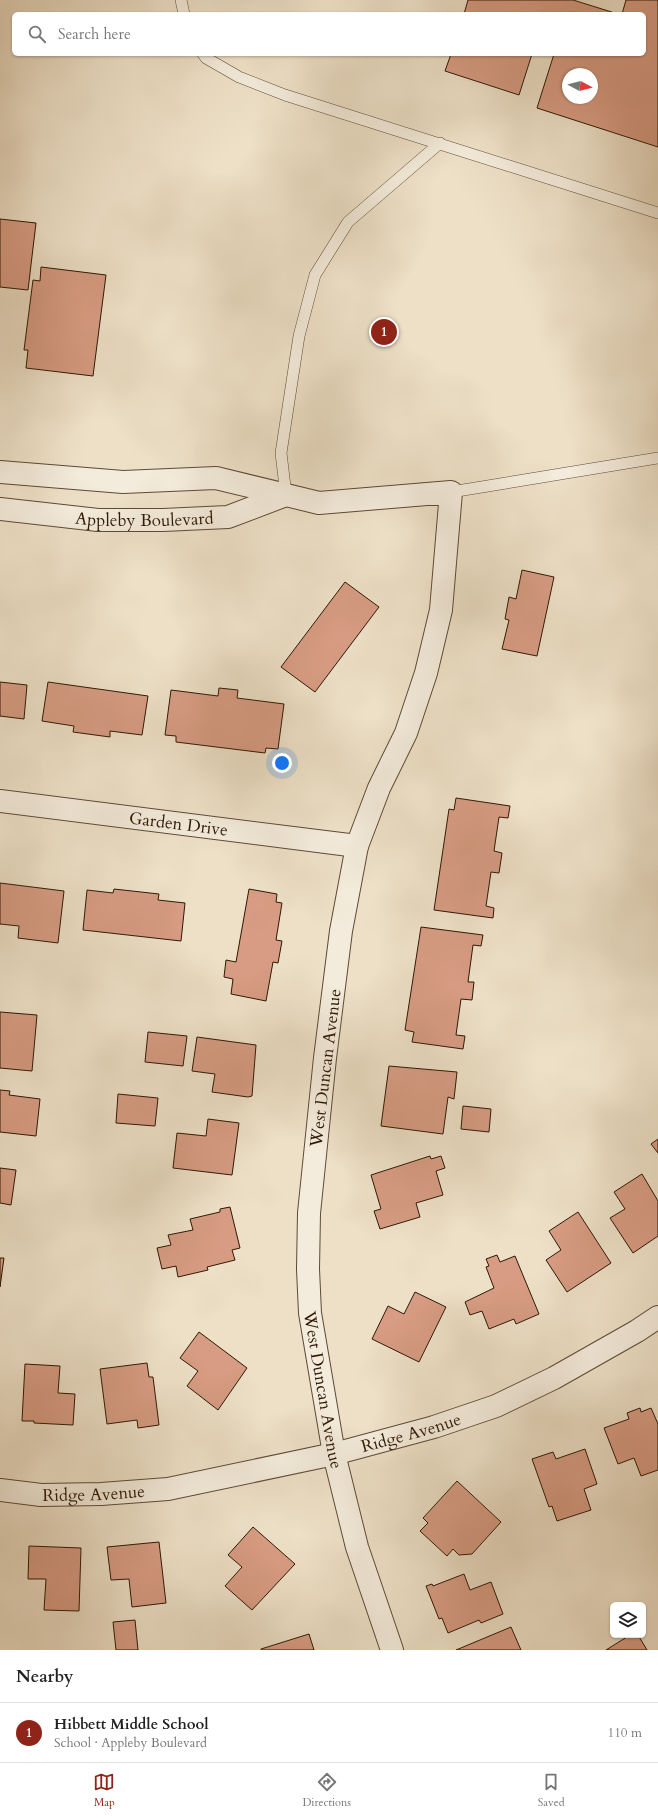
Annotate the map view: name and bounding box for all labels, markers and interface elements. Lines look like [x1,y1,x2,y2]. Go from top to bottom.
search box [12,12,646,56]
icon: search [26,23,48,45]
text: Search here [58,24,131,44]
north arrow [562,68,598,104]
pin: 1 [371,317,397,347]
street label: Appleby Boulevard [74,507,214,532]
your location [272,753,292,773]
street label: Garden Drive [128,806,229,842]
street label: West Duncan Avenue [304,988,347,1150]
street label: West Duncan Avenue [298,1308,348,1471]
street label: Ridge Avenue [359,1408,464,1458]
street label: Ridge Avenue [42,1480,146,1507]
map controls [610,1602,646,1638]
button: layers [610,1602,646,1638]
text: Nearby [16,1665,73,1688]
text: Hibbett Middle School [54,1714,209,1734]
text: 1 [26,1724,32,1742]
text: 110 m [608,1724,642,1742]
text: School · Appleby Boulevard [54,1734,207,1752]
tab: Map [93,1771,115,1810]
tab: Directions [302,1771,351,1810]
tab: Saved [538,1771,565,1810]

